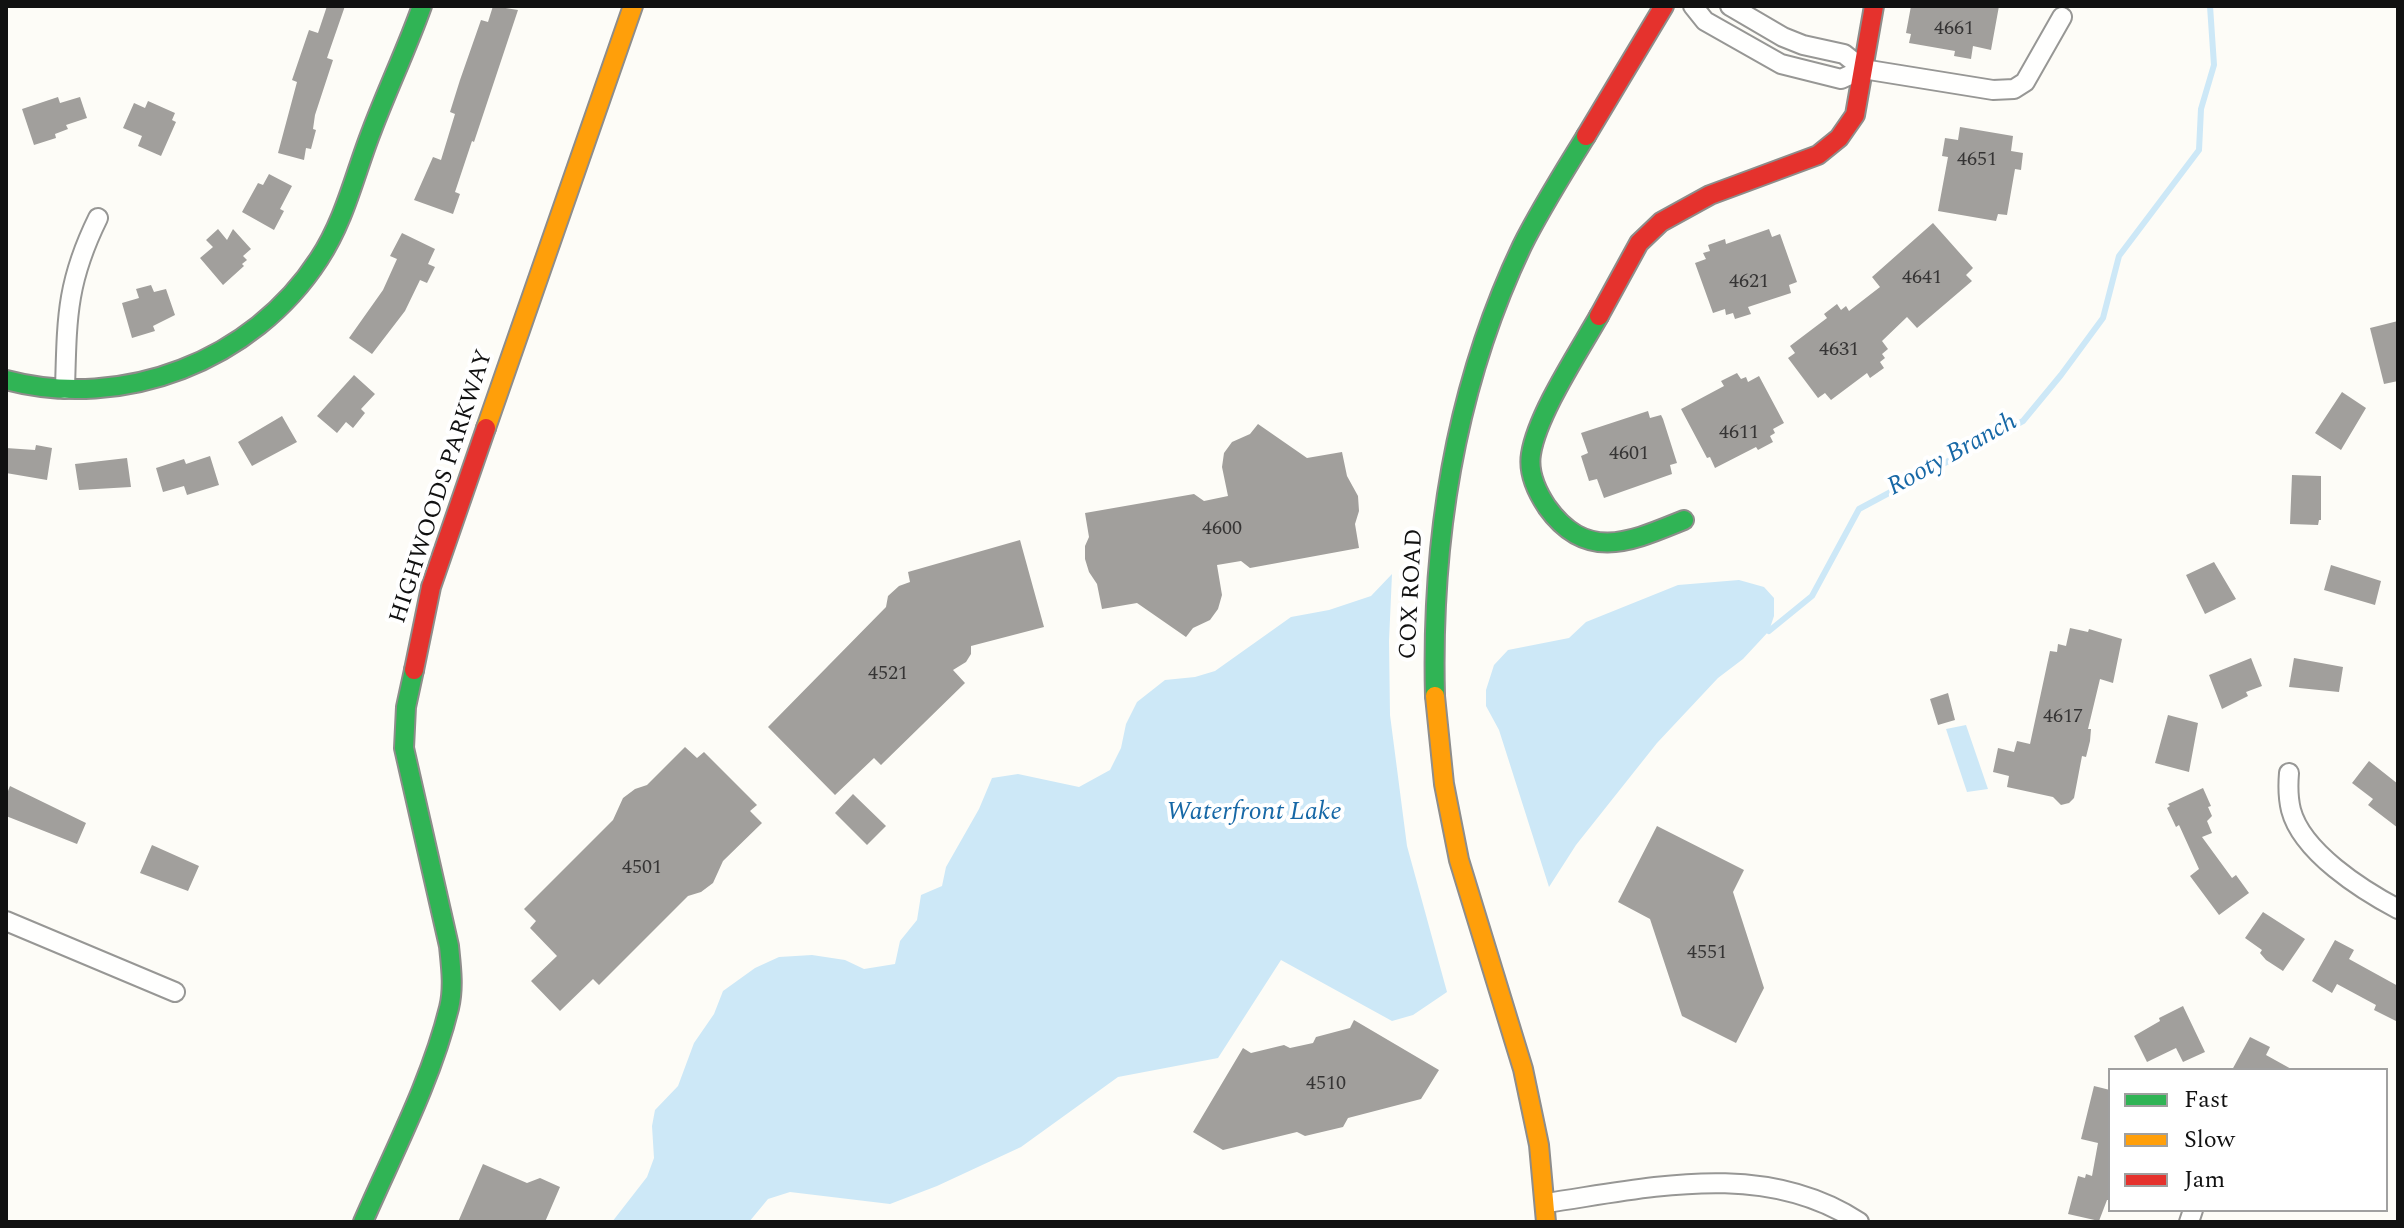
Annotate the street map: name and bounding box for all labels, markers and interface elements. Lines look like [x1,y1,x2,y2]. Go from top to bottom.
house number: 4661 [1934,18,1974,42]
house number: 4651 [1957,149,1997,173]
house number: 4641 [1902,267,1942,291]
house number: 4621 [1729,271,1769,295]
house number: 4631 [1819,339,1859,363]
street label: HIGHWOODS PARKWAY [385,347,501,627]
water label: Rooty Branch [1883,408,2023,504]
house number: 4611 [1719,422,1759,446]
house number: 4601 [1609,443,1649,467]
house number: 4600 [1202,518,1242,542]
street label: COX ROAD [1395,528,1431,660]
house number: 4521 [868,663,908,687]
house number: 4617 [2043,706,2083,730]
water label: Waterfront Lake [1166,798,1342,830]
house number: 4501 [622,857,662,881]
house number: 4551 [1687,942,1727,966]
legend [2108,1068,2388,1212]
house number: 4510 [1306,1073,1346,1097]
text: Fast [2184,1082,2229,1118]
text: Slow [2184,1122,2235,1158]
text: Jam [2184,1162,2225,1198]

